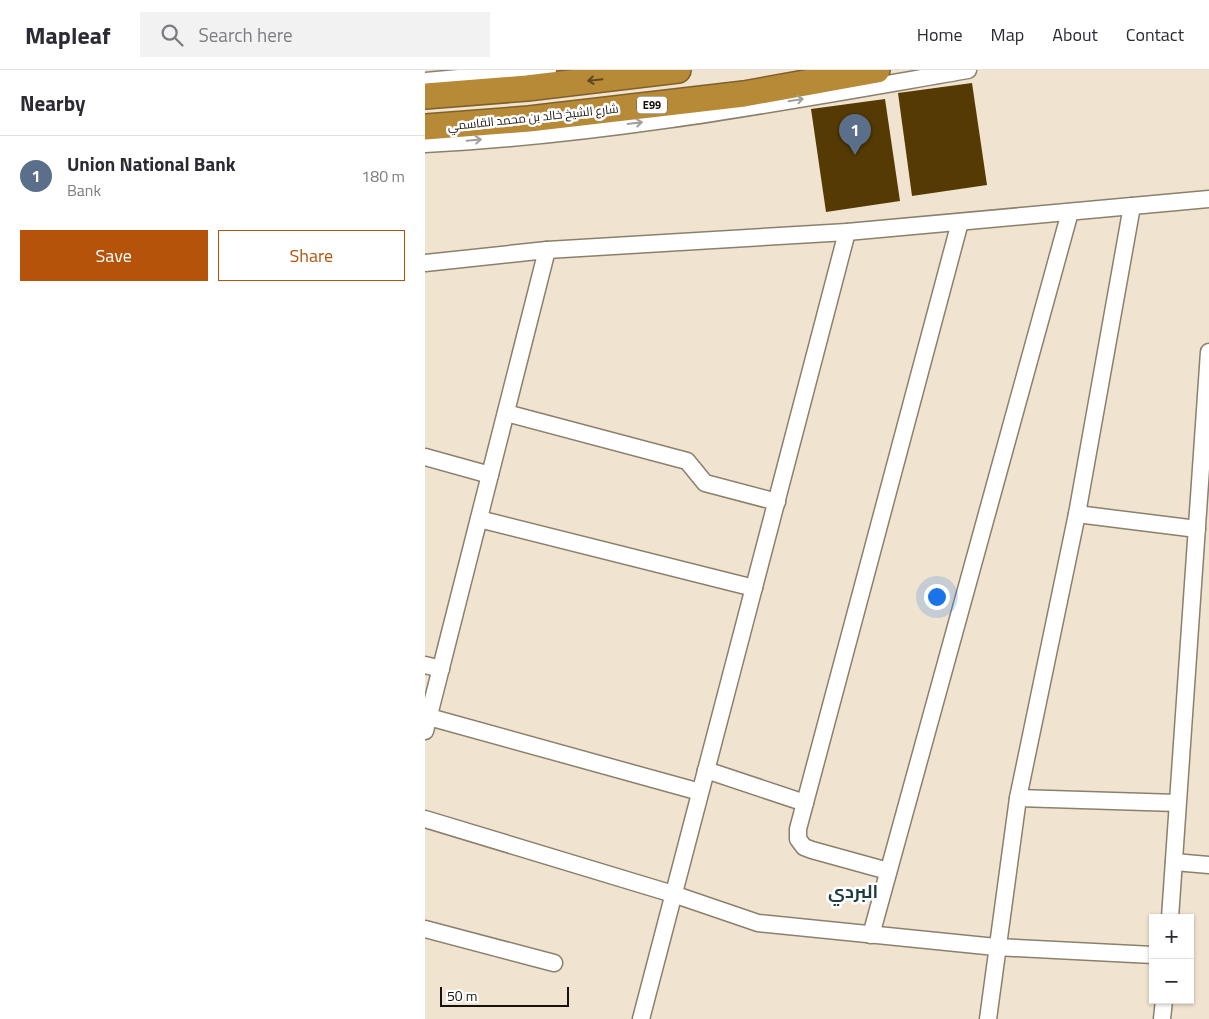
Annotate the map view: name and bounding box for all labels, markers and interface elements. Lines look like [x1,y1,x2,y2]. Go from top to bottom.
search box [140,12,490,57]
text: Mapleaf [25,17,110,53]
text: Search here [198,20,293,49]
icon: search [158,21,186,49]
text: Home [917,21,963,48]
text: Map [991,21,1024,48]
text: About [1052,21,1098,48]
text: Contact [1126,21,1184,48]
one-way arrow [587,75,603,85]
text: Nearby [20,87,85,119]
one-way arrow [788,95,804,105]
road number: E99 [637,96,667,114]
street label: شارع الشيخ خالد بن محمد القاسمي [447,99,620,136]
pin: 1 [839,114,871,155]
one-way arrow [627,118,643,128]
one-way arrow [465,136,481,145]
text: Union National Bank [67,149,235,178]
text: 1 [32,164,40,188]
text: 180 m [361,164,405,188]
text: Bank [67,178,101,202]
button: Save [20,230,208,281]
button: Share [218,230,405,281]
your location [924,584,950,610]
district label: البردي [828,878,878,906]
map controls [1149,914,1194,1004]
button: + [1149,914,1194,959]
button: − [1149,959,1194,1004]
scale bar [440,984,569,1007]
text: 50 m [447,985,477,1006]

